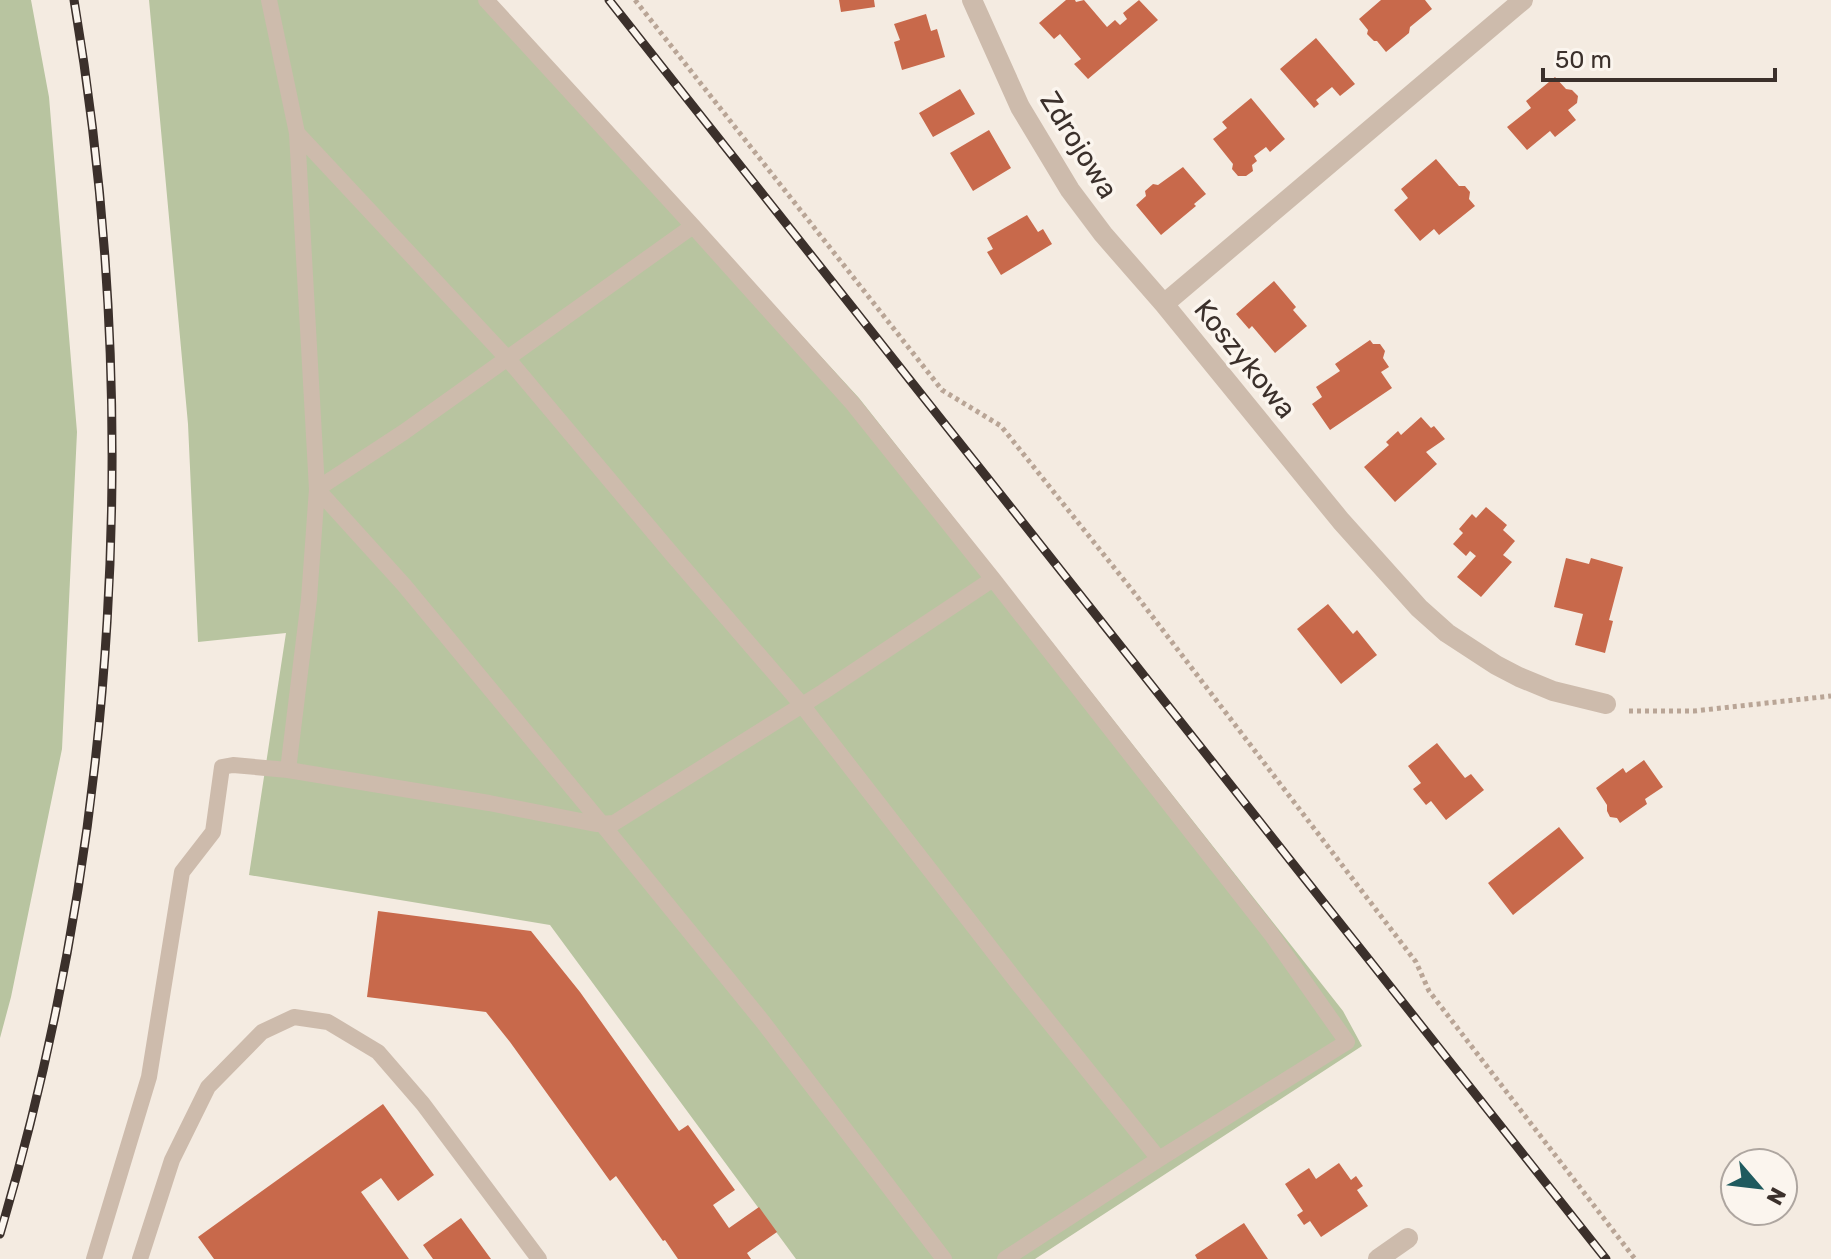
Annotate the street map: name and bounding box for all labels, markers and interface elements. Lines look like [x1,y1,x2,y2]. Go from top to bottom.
scale bar [1543,32,1775,82]
text: 50 m [1555,46,1612,74]
street label: Zdrojowa [1033,85,1125,205]
street label: Koszykowa [1187,293,1303,425]
north arrow [1719,1147,1799,1227]
text: N [1761,1183,1792,1209]

